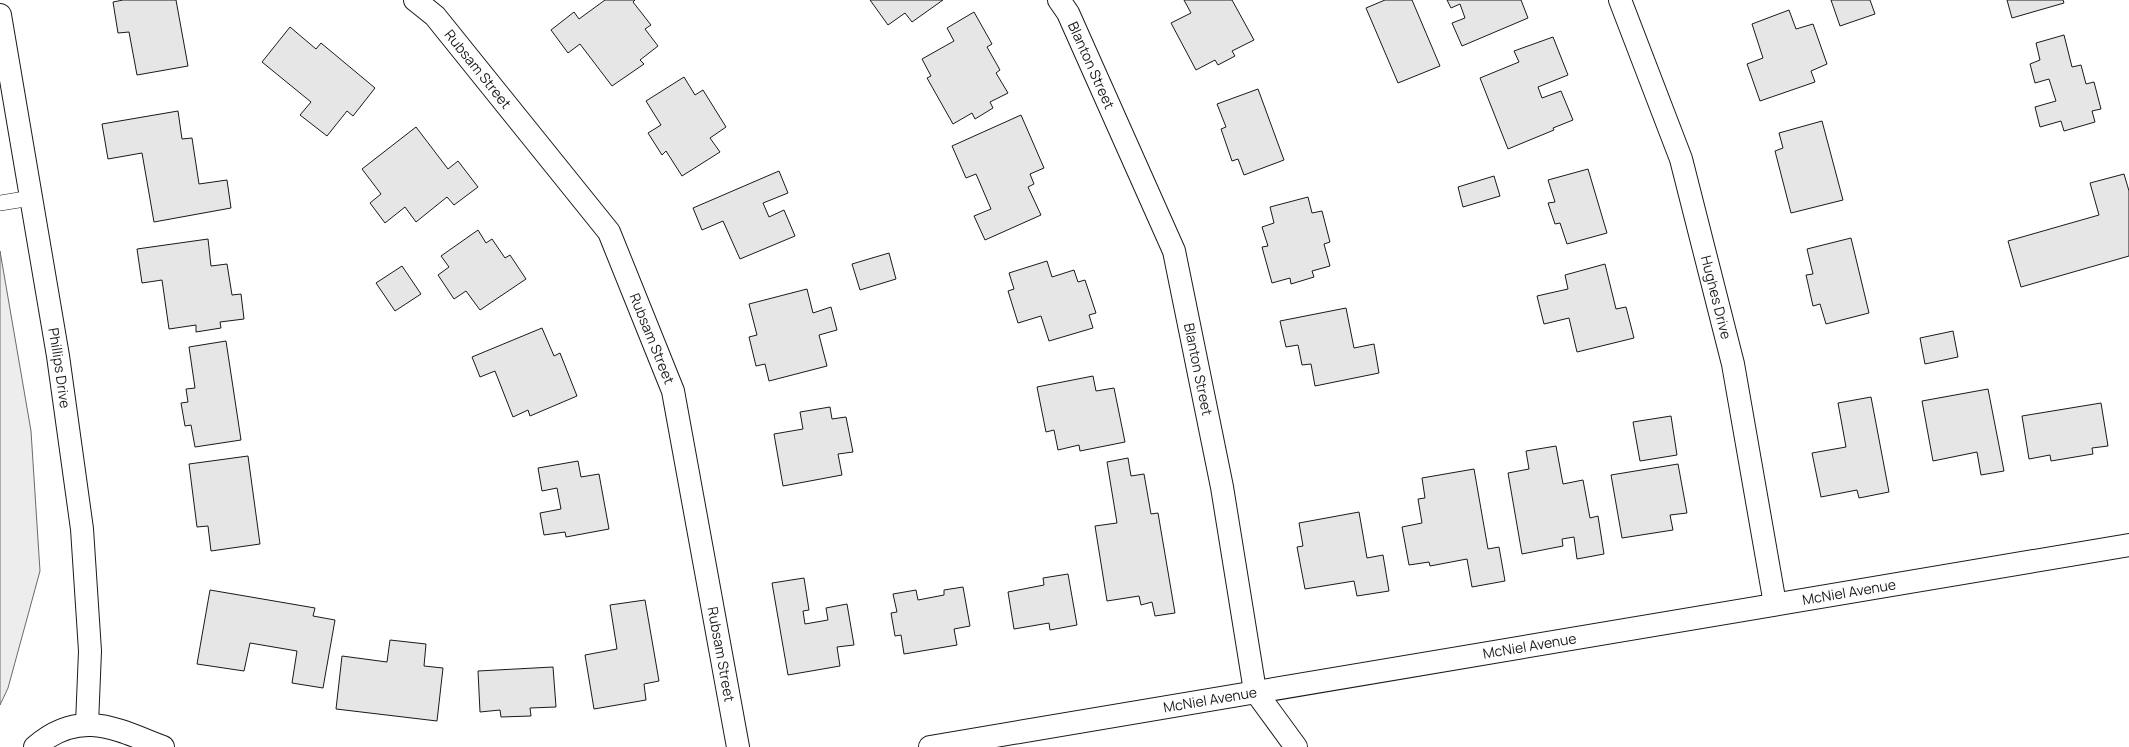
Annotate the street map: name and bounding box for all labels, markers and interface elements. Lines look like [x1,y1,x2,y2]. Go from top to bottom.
street label: Blanton Street [1064,18,1120,112]
street label: Rubsam Street [441,25,516,113]
street label: Hughes Drive [1697,253,1736,341]
street label: Rubsam Street [626,290,679,387]
street label: Blanton Street [1180,321,1217,417]
street label: Phillips Drive [44,326,75,409]
street label: McNiel Avenue [1801,574,1897,609]
street label: Rubsam Street [704,605,740,704]
street label: McNiel Avenue [1481,628,1578,663]
street label: McNiel Avenue [1162,682,1258,717]

